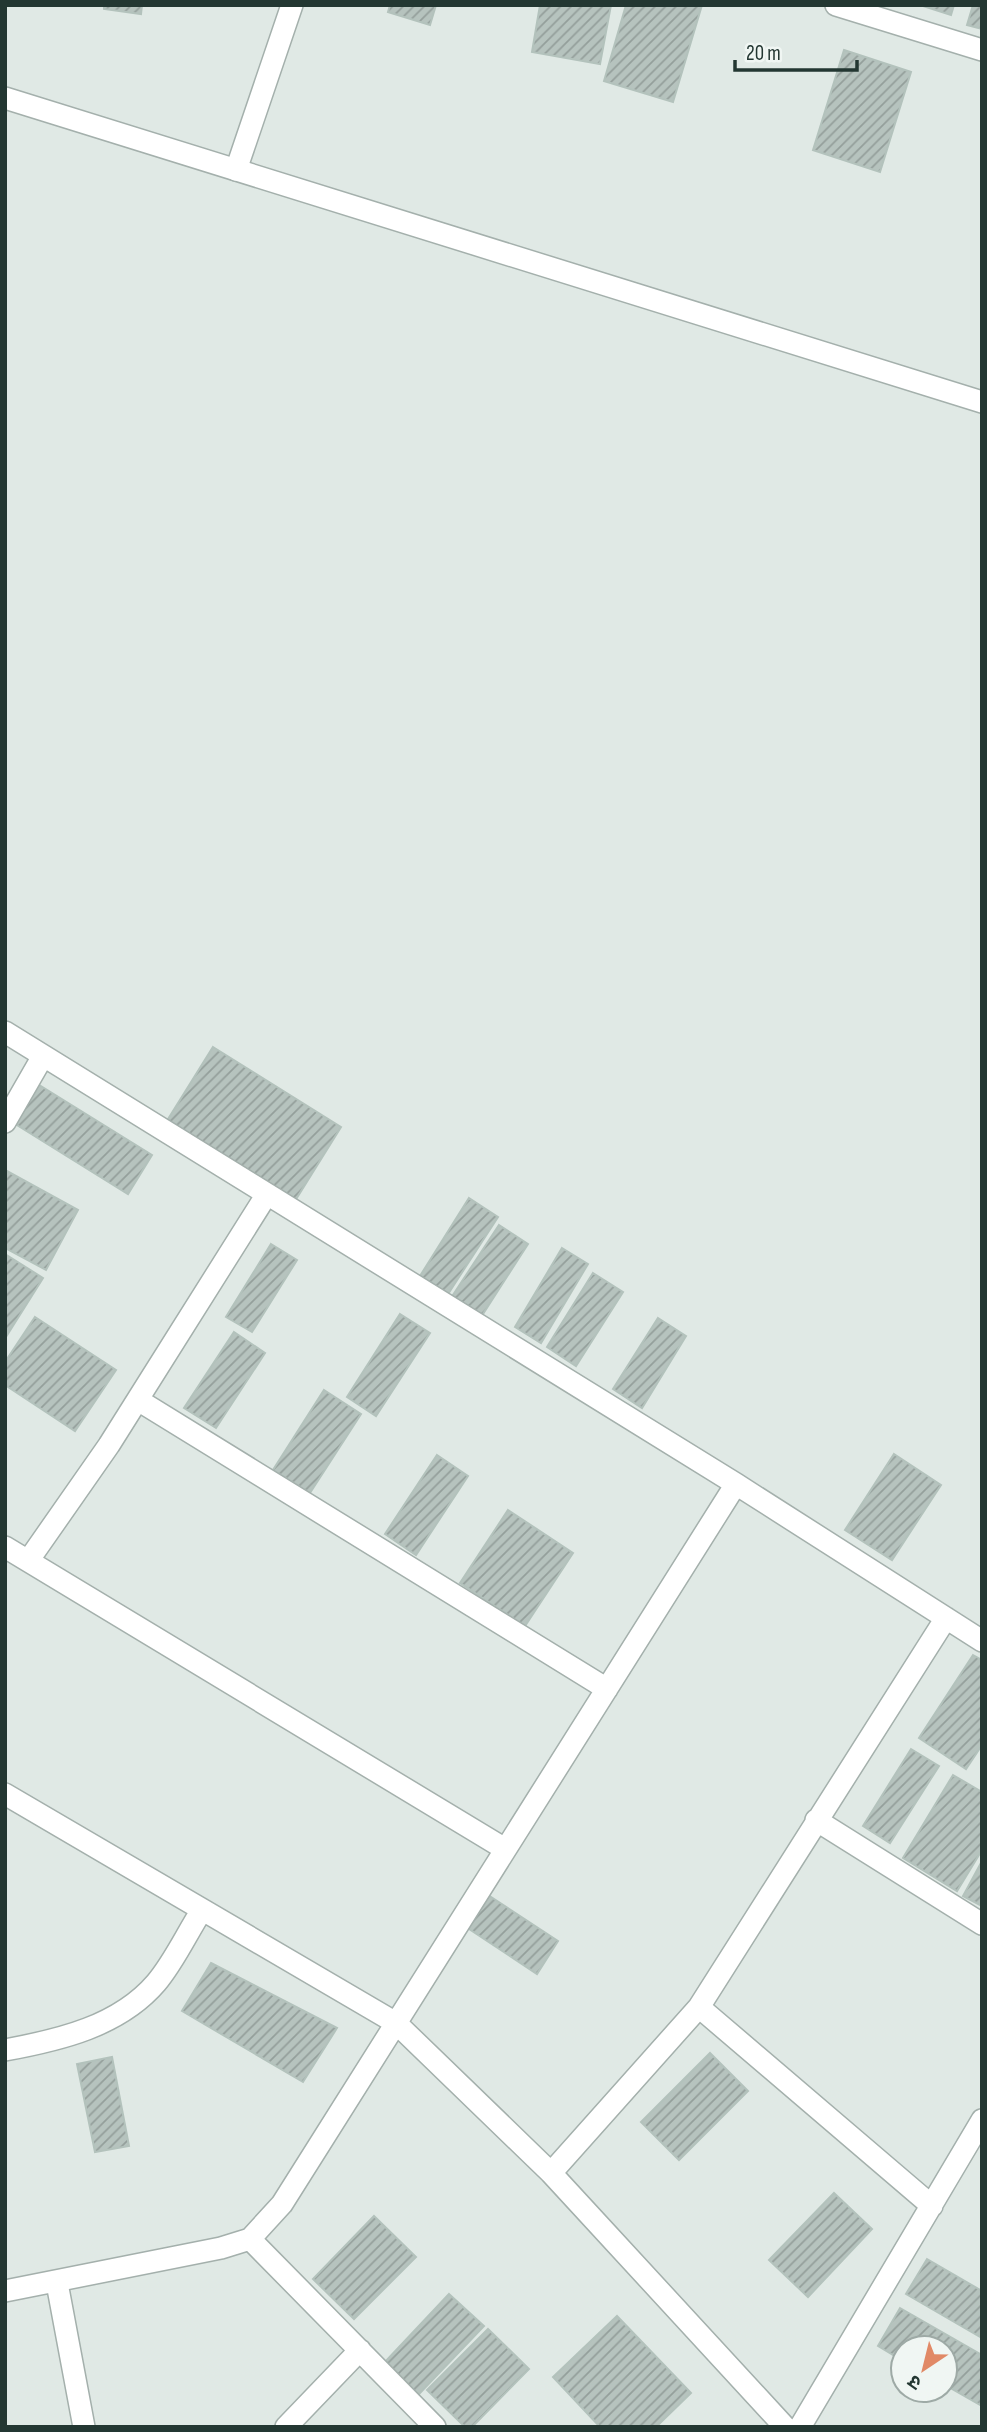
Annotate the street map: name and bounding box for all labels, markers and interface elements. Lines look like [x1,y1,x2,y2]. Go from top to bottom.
scale bar [735,28,858,72]
text: 20 m [746,41,781,66]
north arrow [889,2334,959,2404]
text: उ [903,2369,926,2394]

